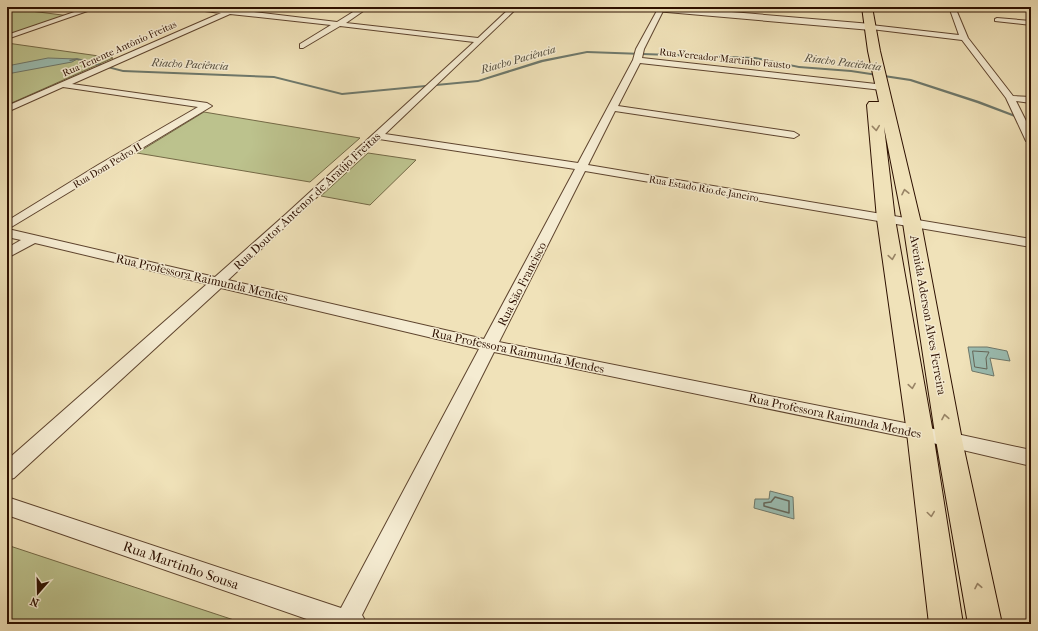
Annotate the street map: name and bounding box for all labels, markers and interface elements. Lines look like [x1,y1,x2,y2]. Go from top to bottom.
street label: Rua Tenente Antônio Freitas [61,18,179,79]
water label: Riacho Paciência [478,43,557,77]
street label: Rua Vereador Martinho Fausto [659,46,791,72]
water label: Riacho Paciência [803,51,882,74]
water label: Riacho Paciência [150,56,229,73]
one-way arrow [871,125,880,131]
street label: Rua Doutor Antenor de Araújo Freitas [231,129,384,273]
street label: Rua Dom Pedro II [71,141,144,191]
street label: Rua Estado Rio de Janeiro [648,173,760,205]
one-way arrow [902,189,910,196]
street label: Avenida Aderson Alves Ferreira [907,233,949,396]
street label: Rua São Francisco [495,240,549,328]
street label: Rua Professora Raimunda Mendes [115,251,290,305]
one-way arrow [887,254,896,260]
street label: Rua Professora Raimunda Mendes [430,326,606,376]
one-way arrow [907,383,916,389]
street label: Rua Professora Raimunda Mendes [747,391,923,441]
one-way arrow [941,414,950,420]
one-way arrow [926,511,935,518]
street label: Rua Martinho Sousa [121,538,242,593]
north arrow [18,573,58,613]
one-way arrow [974,583,982,589]
text: N [28,594,41,609]

